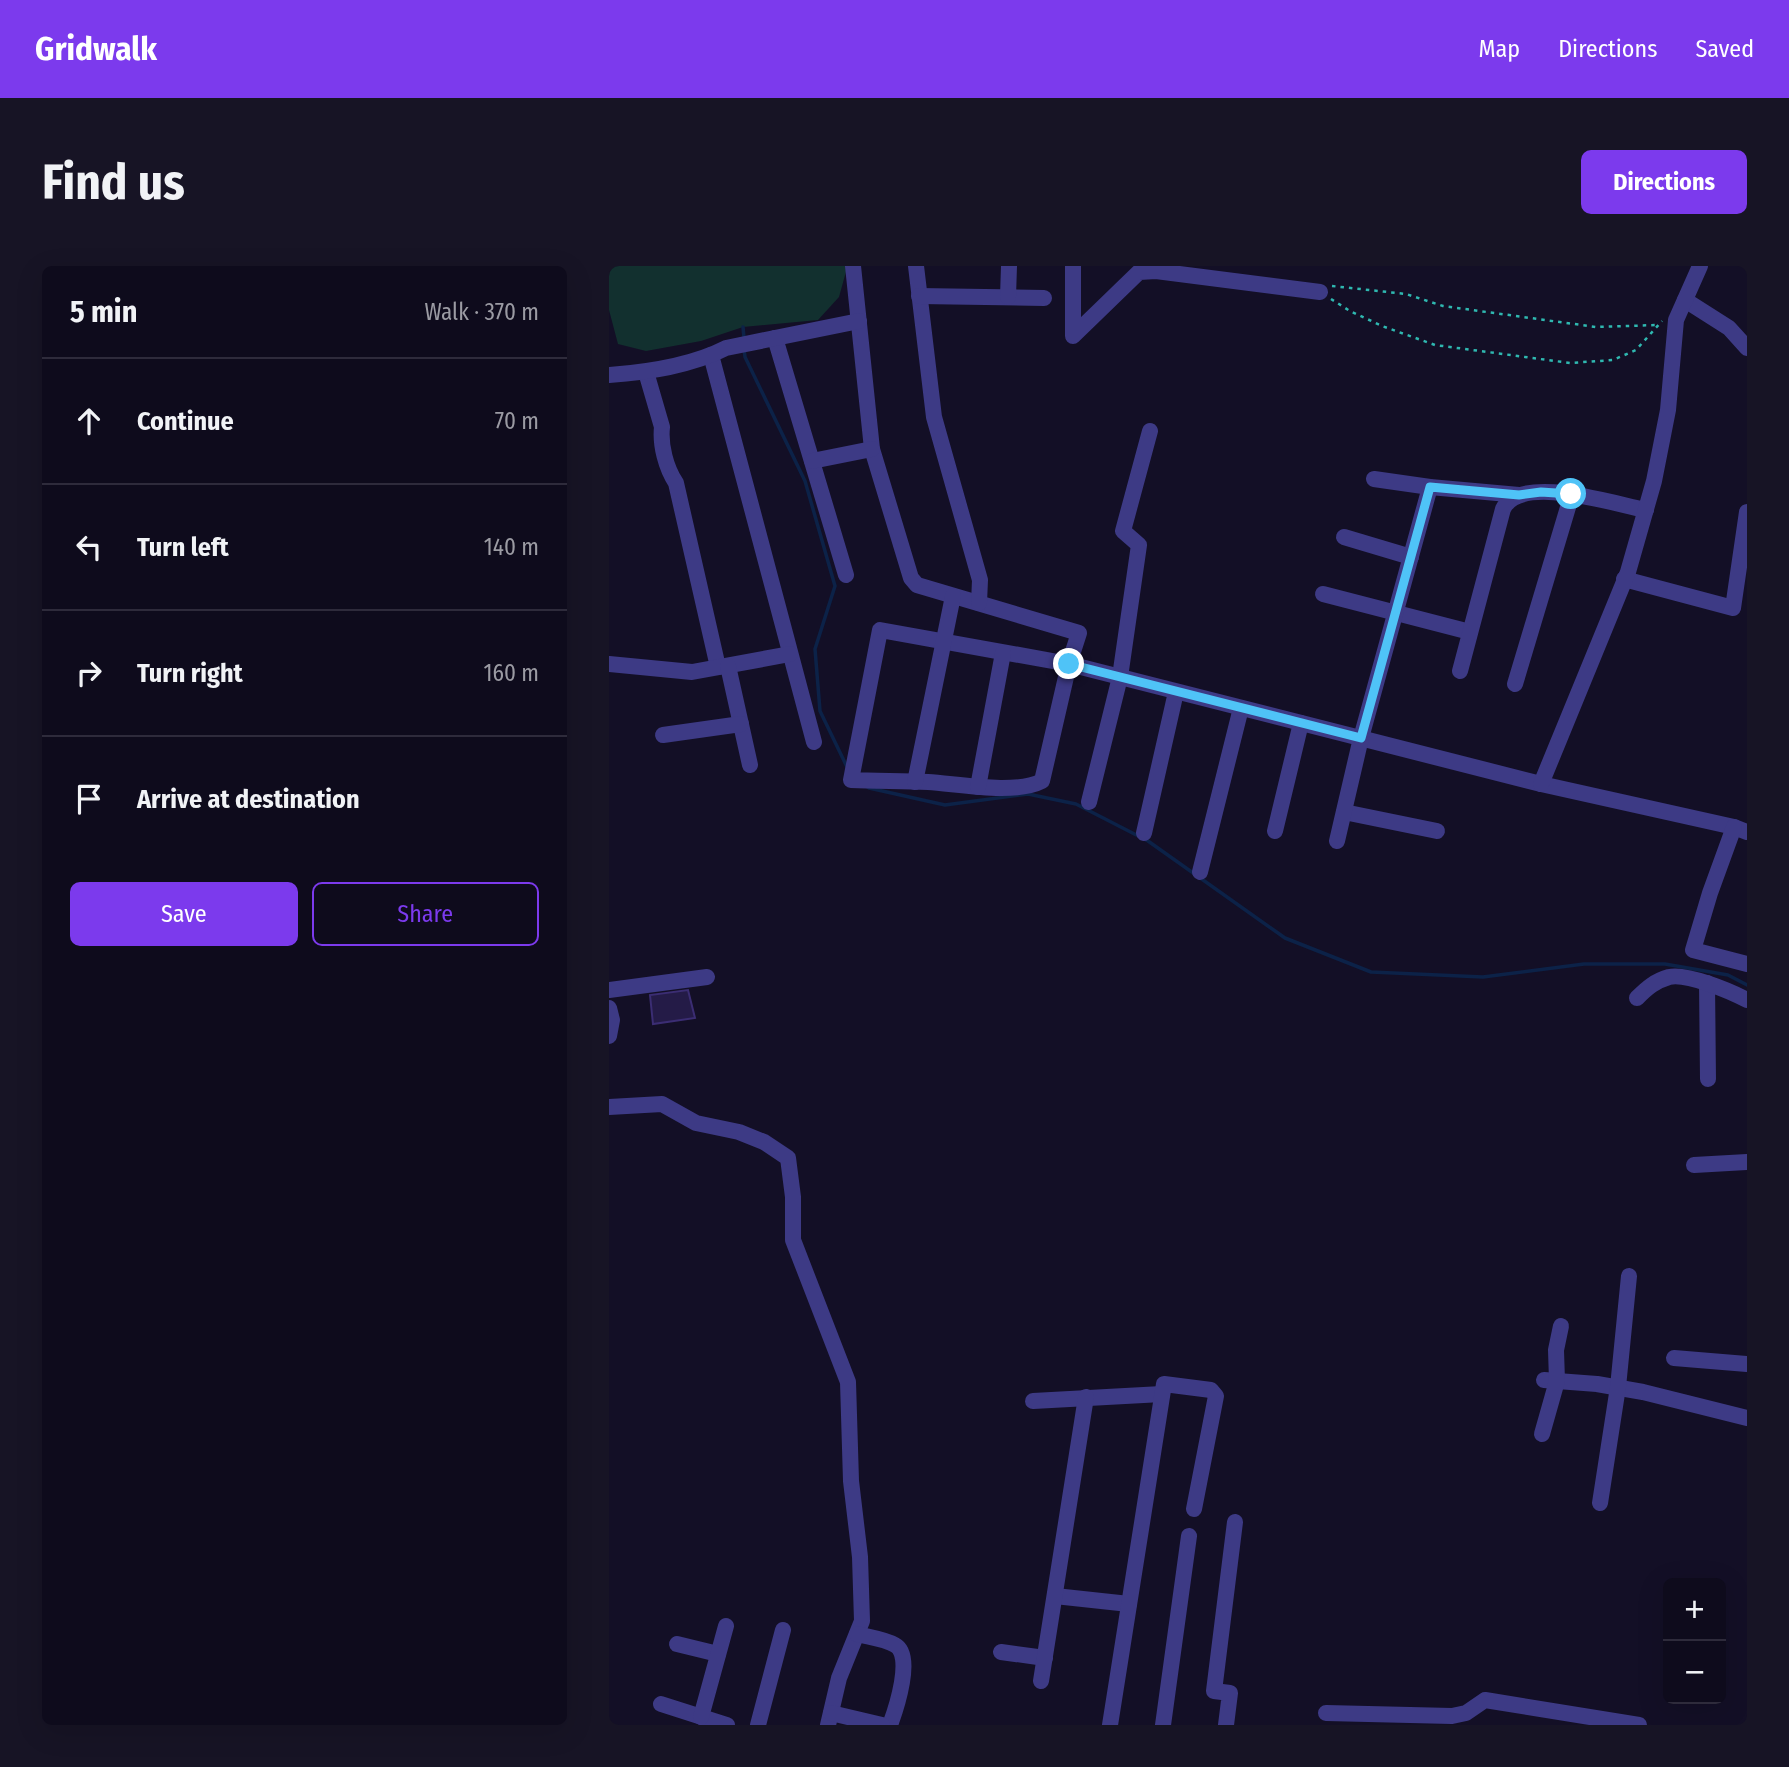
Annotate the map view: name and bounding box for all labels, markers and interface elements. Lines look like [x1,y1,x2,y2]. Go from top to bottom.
text: Gridwalk [35,29,157,69]
text: Map [1479,35,1520,63]
text: Directions [1558,35,1657,63]
text: Saved [1695,35,1754,63]
button: Directions [1581,150,1747,214]
text: Find us [42,153,185,212]
text: 5 min [70,294,137,330]
text: Walk · 370 m [425,298,539,326]
icon: ahead [70,402,108,440]
text: Continue [137,406,234,437]
text: 70 m [495,407,539,435]
route start [1555,478,1586,509]
icon: left [70,528,108,566]
text: Turn left [137,532,229,563]
text: 140 m [484,533,539,561]
route end [1053,648,1084,679]
icon: right [70,654,108,692]
text: Turn right [137,658,243,689]
text: 160 m [484,659,539,687]
icon: arrive [70,780,108,818]
text: Arrive at destination [137,784,360,815]
button: Save [70,882,298,946]
button: Share [312,882,539,946]
map controls [1663,1578,1726,1704]
button: + [1663,1578,1726,1641]
button: − [1663,1641,1726,1704]

